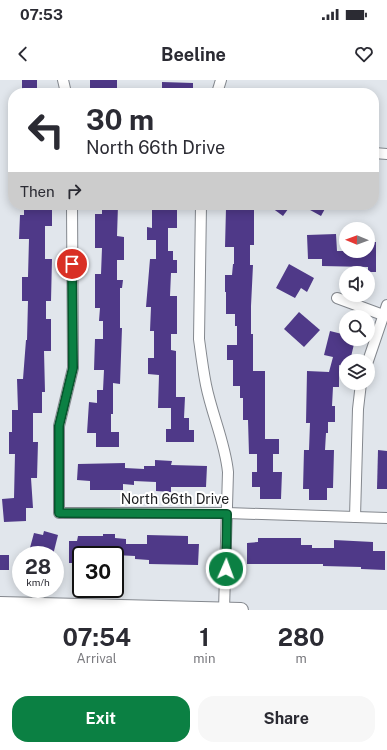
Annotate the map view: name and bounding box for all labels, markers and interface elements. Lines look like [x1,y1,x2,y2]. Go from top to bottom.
text: 07:53 [20,6,63,23]
icon: back [12,43,34,65]
icon: heart [353,43,375,65]
text: Beeline [161,44,226,65]
text: 30 m [86,103,154,136]
icon: left [20,104,72,156]
text: North 66th Drive [86,137,225,158]
icon: right [63,180,85,202]
text: Then [20,183,55,200]
north arrow [339,222,375,258]
map controls [339,222,375,390]
pin [55,247,89,281]
icon: arrive [61,253,83,275]
button: sound [339,266,375,302]
button: search [339,310,375,346]
button: layers [339,354,375,390]
street label: North 66th Drive [121,491,229,507]
speed limit sign: 30 [72,546,124,598]
position arrow [205,548,247,590]
text: 28 [25,555,51,579]
text: km/h [26,576,50,588]
text: 07:54 [62,623,131,651]
text: 1 [199,623,210,651]
text: 280 [278,623,325,651]
text: Arrival [77,651,117,666]
text: min [193,651,215,666]
text: m [296,651,307,666]
button: Exit [12,696,190,742]
button: Share [198,696,375,742]

